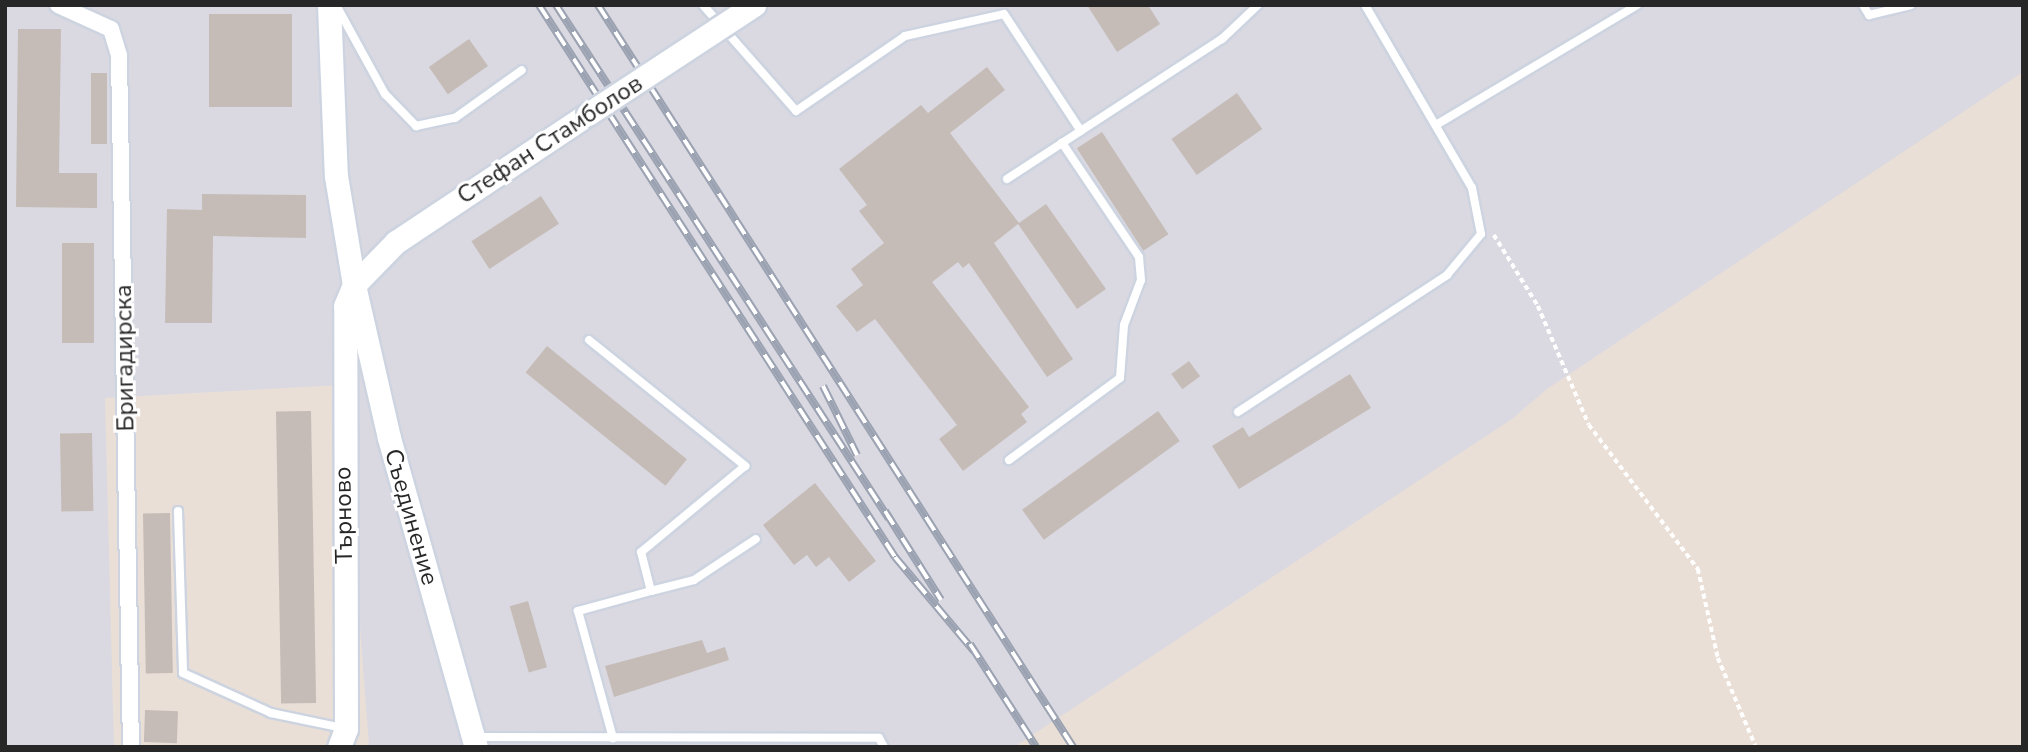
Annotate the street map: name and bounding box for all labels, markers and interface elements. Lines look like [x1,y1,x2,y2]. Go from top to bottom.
street label: Стефан Стамболов [452,69,648,211]
street label: Бригадирска [109,284,141,432]
street label: Съединение [378,446,444,588]
street label: Търново [329,466,359,564]

